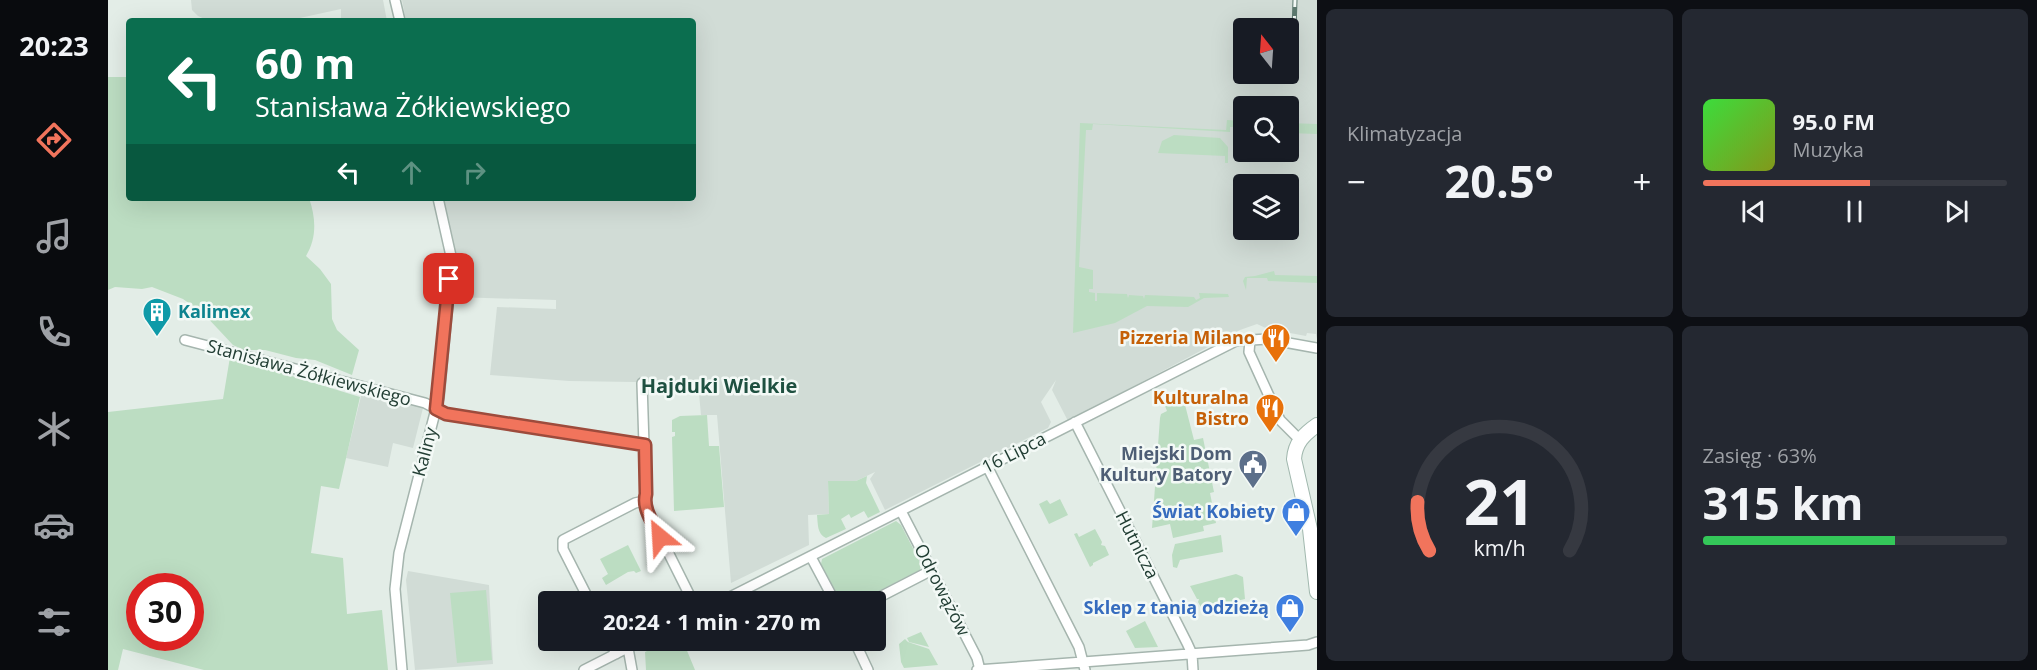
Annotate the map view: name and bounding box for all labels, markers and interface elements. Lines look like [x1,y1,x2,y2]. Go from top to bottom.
north arrow [1233,18,1299,84]
map controls [1233,18,1299,240]
text: 20:23 [19,27,89,64]
text: 60 m [255,34,355,91]
icon: left [156,42,234,120]
text: Stanisława Żółkiewskiego [255,88,571,125]
button: search [1233,96,1299,162]
text: 95.0 FM [1793,106,1875,136]
icon: directions [33,119,75,161]
text: Klimatyzacja [1347,120,1462,147]
text: Muzyka [1793,136,1864,163]
text: 20.5° [1445,150,1554,211]
icon: left [332,156,365,189]
icon: ahead [395,156,428,189]
icon: right [458,156,491,189]
text: − [1347,159,1366,204]
text: + [1633,159,1651,204]
button: layers [1233,174,1299,240]
icon: previous [1737,195,1770,228]
icon: pause [1838,195,1871,228]
icon: next [1940,195,1973,228]
icon: music [33,215,75,257]
pin [423,253,474,304]
icon: arrive [432,262,465,295]
building icon: Kalimex [141,296,173,338]
place label: Kalimex [178,299,251,323]
icon: phone [33,311,75,353]
restaurant icon: Pizzeria Milano [1260,322,1292,364]
place label: Pizzeria Milano [1119,325,1255,349]
street label: Stanisława Żółkiewskiego [204,333,414,411]
district label: Hajduki Wielkie [641,372,797,399]
place label: Kulturalna Bistro [1153,385,1249,430]
restaurant icon: Kulturalna Bistro [1254,392,1286,434]
icon: climate [33,408,75,450]
street label: Kaliny [406,423,442,479]
street label: 16 Lipca [977,426,1050,478]
place label: Miejski Dom Kultury Batory [1100,441,1233,486]
text: Zasięg · 63% [1703,442,1817,469]
public building icon: Miejski Dom Kultury Batory [1237,448,1269,490]
text: 21 [1464,458,1535,543]
text: 315 km [1703,472,1863,533]
shop icon: Świat Kobiety [1280,496,1312,538]
place label: Świat Kobiety [1152,499,1276,523]
icon: car [33,504,75,546]
position arrow [628,505,692,569]
street label: Hutnicza [1111,506,1165,583]
text: km/h [1473,533,1525,562]
street label: Odrowążów [909,539,976,640]
speed limit sign: 30 [126,573,204,651]
shop icon: Sklep z tanią odzieżą [1274,592,1306,634]
place label: Sklep z tanią odzieżą [1084,595,1269,619]
icon: filters [33,601,75,643]
text: 20:24 · 1 min · 270 m [603,606,821,636]

